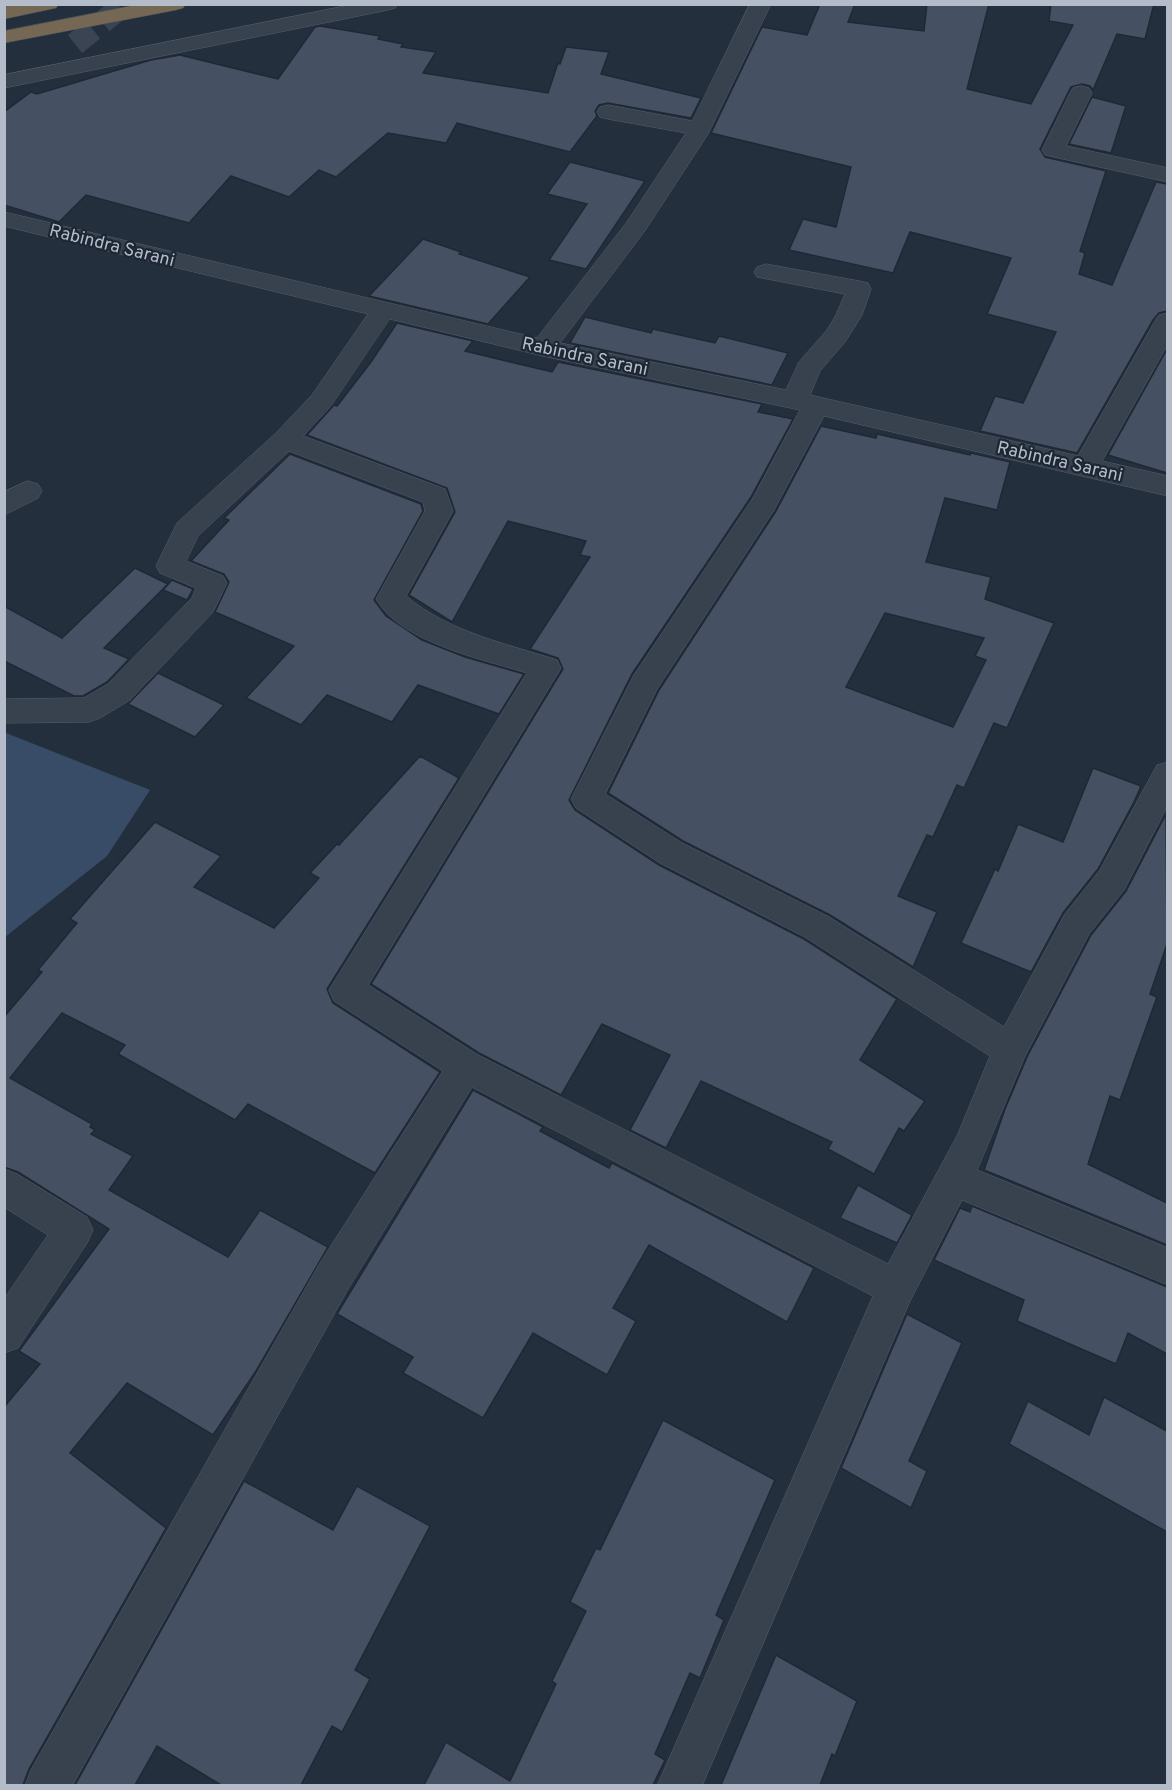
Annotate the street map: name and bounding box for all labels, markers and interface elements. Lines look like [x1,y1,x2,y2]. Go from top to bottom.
street label: Rabindra Sarani [47,220,177,273]
street label: Rabindra Sarani [520,333,650,382]
street label: Rabindra Sarani [995,437,1125,488]

